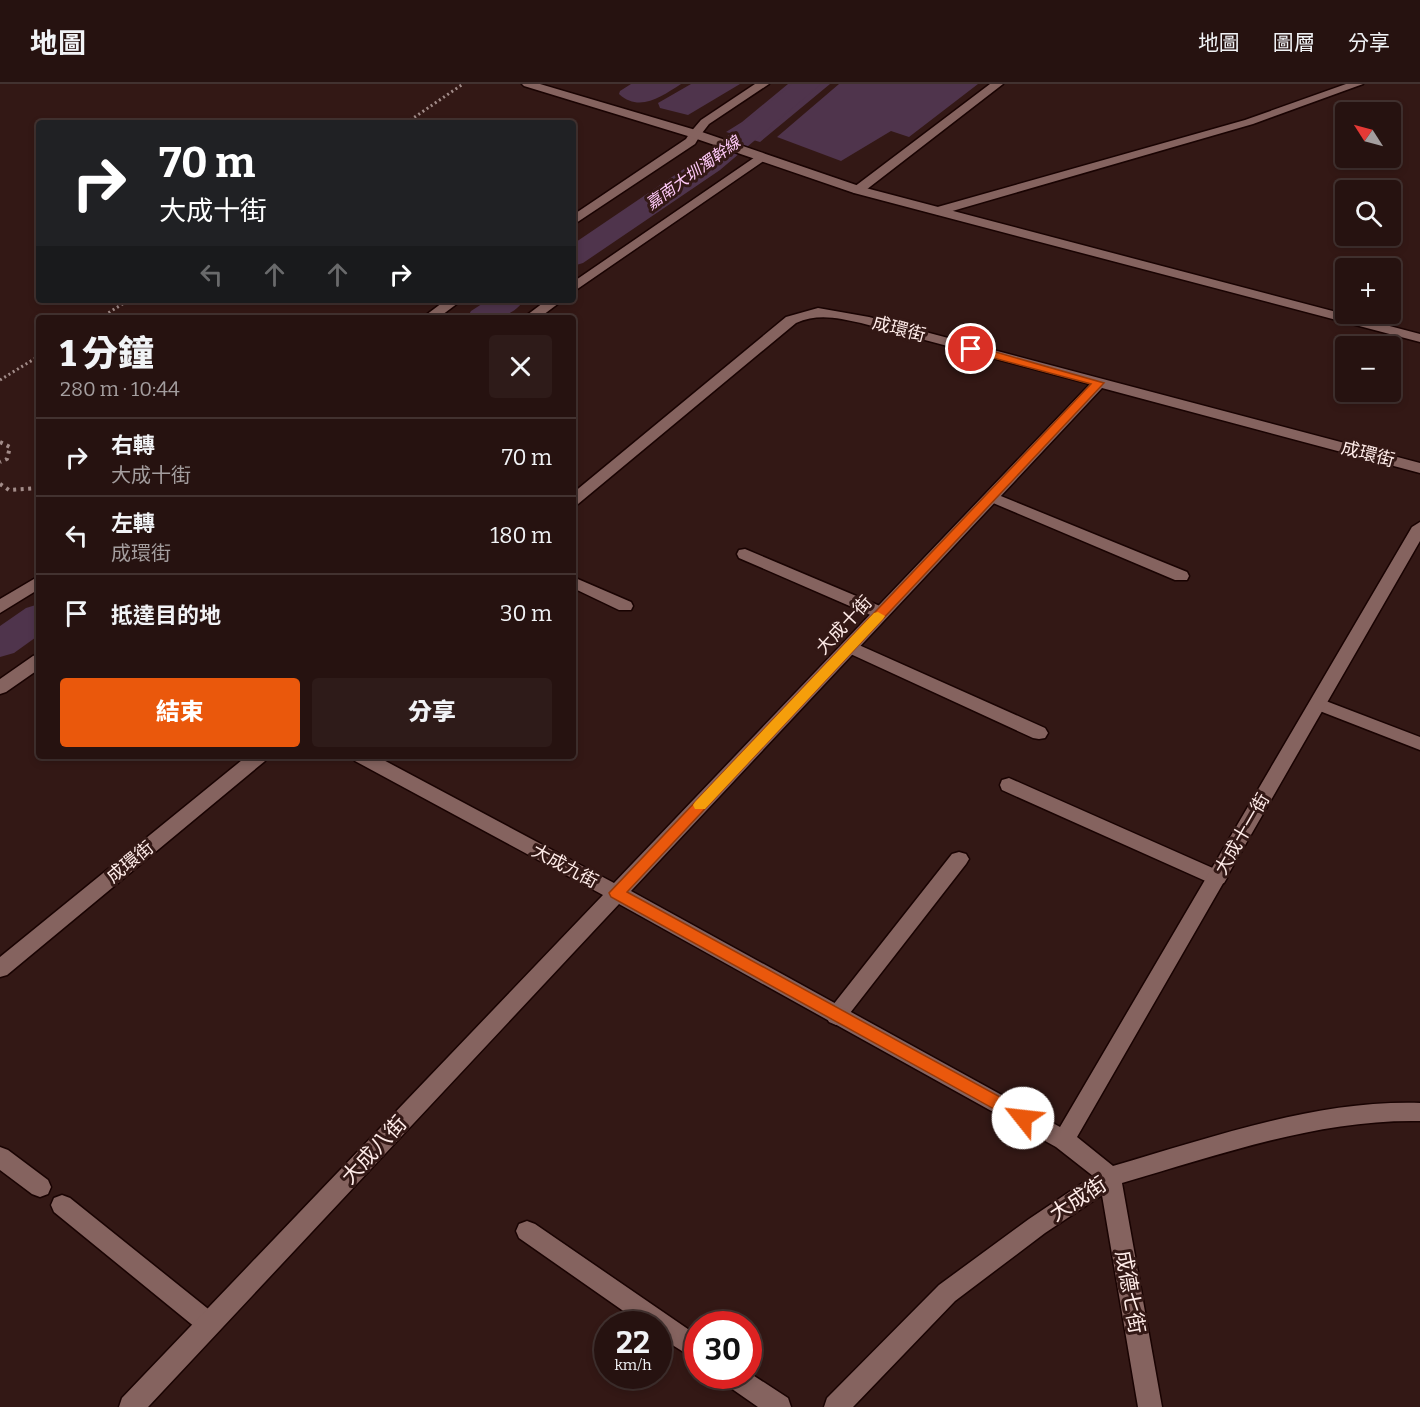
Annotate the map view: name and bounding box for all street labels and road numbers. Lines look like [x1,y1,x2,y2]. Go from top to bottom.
street label: 成環街 [870,311,928,347]
street label: 成環街 [1339,436,1397,472]
street label: 大成十街 [811,591,877,659]
street label: 大成十一街 [1210,790,1274,878]
street label: 成環街 [102,836,158,888]
street label: 大成九街 [528,839,602,893]
street label: 大成八街 [336,1110,412,1190]
street label: 大成街 [1045,1171,1111,1227]
street label: 成德七街 [1110,1248,1150,1336]

